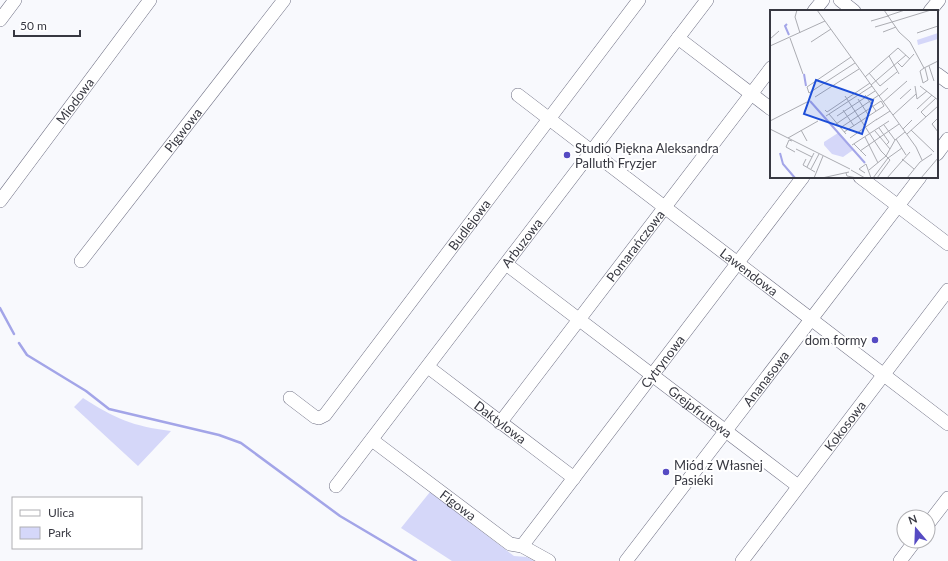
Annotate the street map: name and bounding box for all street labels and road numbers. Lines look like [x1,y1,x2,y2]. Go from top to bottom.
street label: Miodowa [52,75,97,127]
street label: Pigwowa [161,105,205,155]
street label: Budlejowa [445,196,493,253]
street label: Pomarańczowa [603,207,668,285]
street label: Arbuzowa [498,215,546,271]
street label: Lawendowa [717,245,781,299]
street label: Cytrynowa [637,332,688,391]
street label: Ananasowa [739,347,792,409]
street label: Grejpfrutowa [665,382,735,441]
street label: Daktylowa [471,397,530,447]
street label: Kokosowa [821,397,869,454]
street label: Figowa [437,486,479,524]

